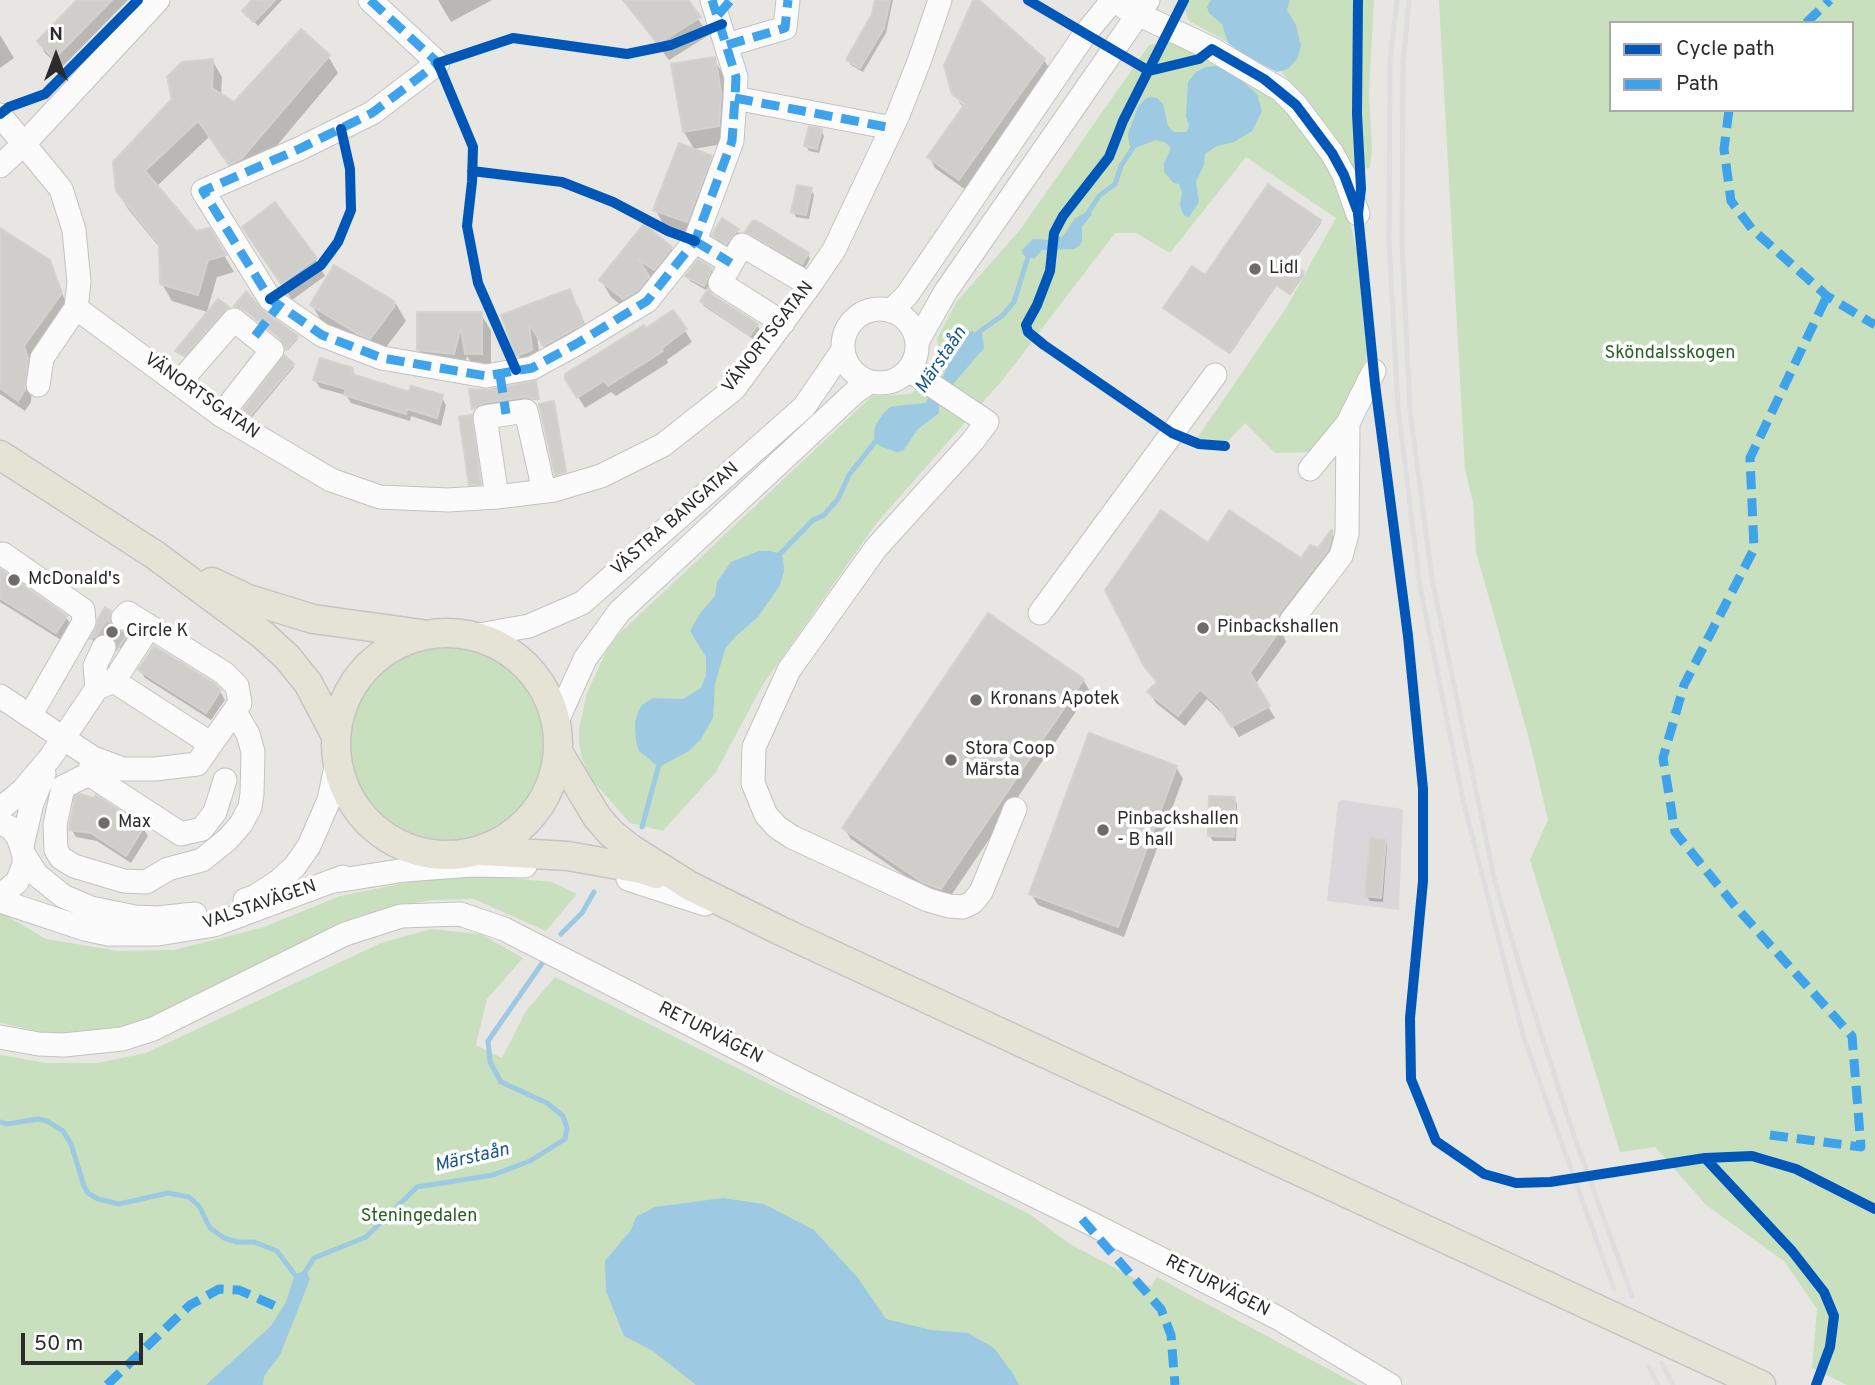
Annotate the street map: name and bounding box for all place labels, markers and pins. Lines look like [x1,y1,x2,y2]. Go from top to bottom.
place label: Lidl [1269,258,1298,280]
marker: Lidl [1247,261,1263,277]
place label: McDonald's [28,569,120,591]
marker: McDonald's [6,572,22,588]
place label: Pinbackshallen [1217,617,1339,639]
marker: Pinbackshallen [1195,620,1211,636]
place label: Circle K [126,621,188,643]
marker: Circle K [104,624,120,640]
place label: Kronans Apotek [990,689,1120,711]
marker: Kronans Apotek [968,692,984,708]
place label: Stora Coop Märsta [965,739,1055,782]
marker: Stora Coop Märsta [943,752,959,768]
place label: Pinbackshallen - B hall [1117,809,1239,852]
place label: Max [118,812,151,834]
marker: Max [96,815,112,831]
marker: Pinbackshallen - B hall [1095,822,1111,838]

